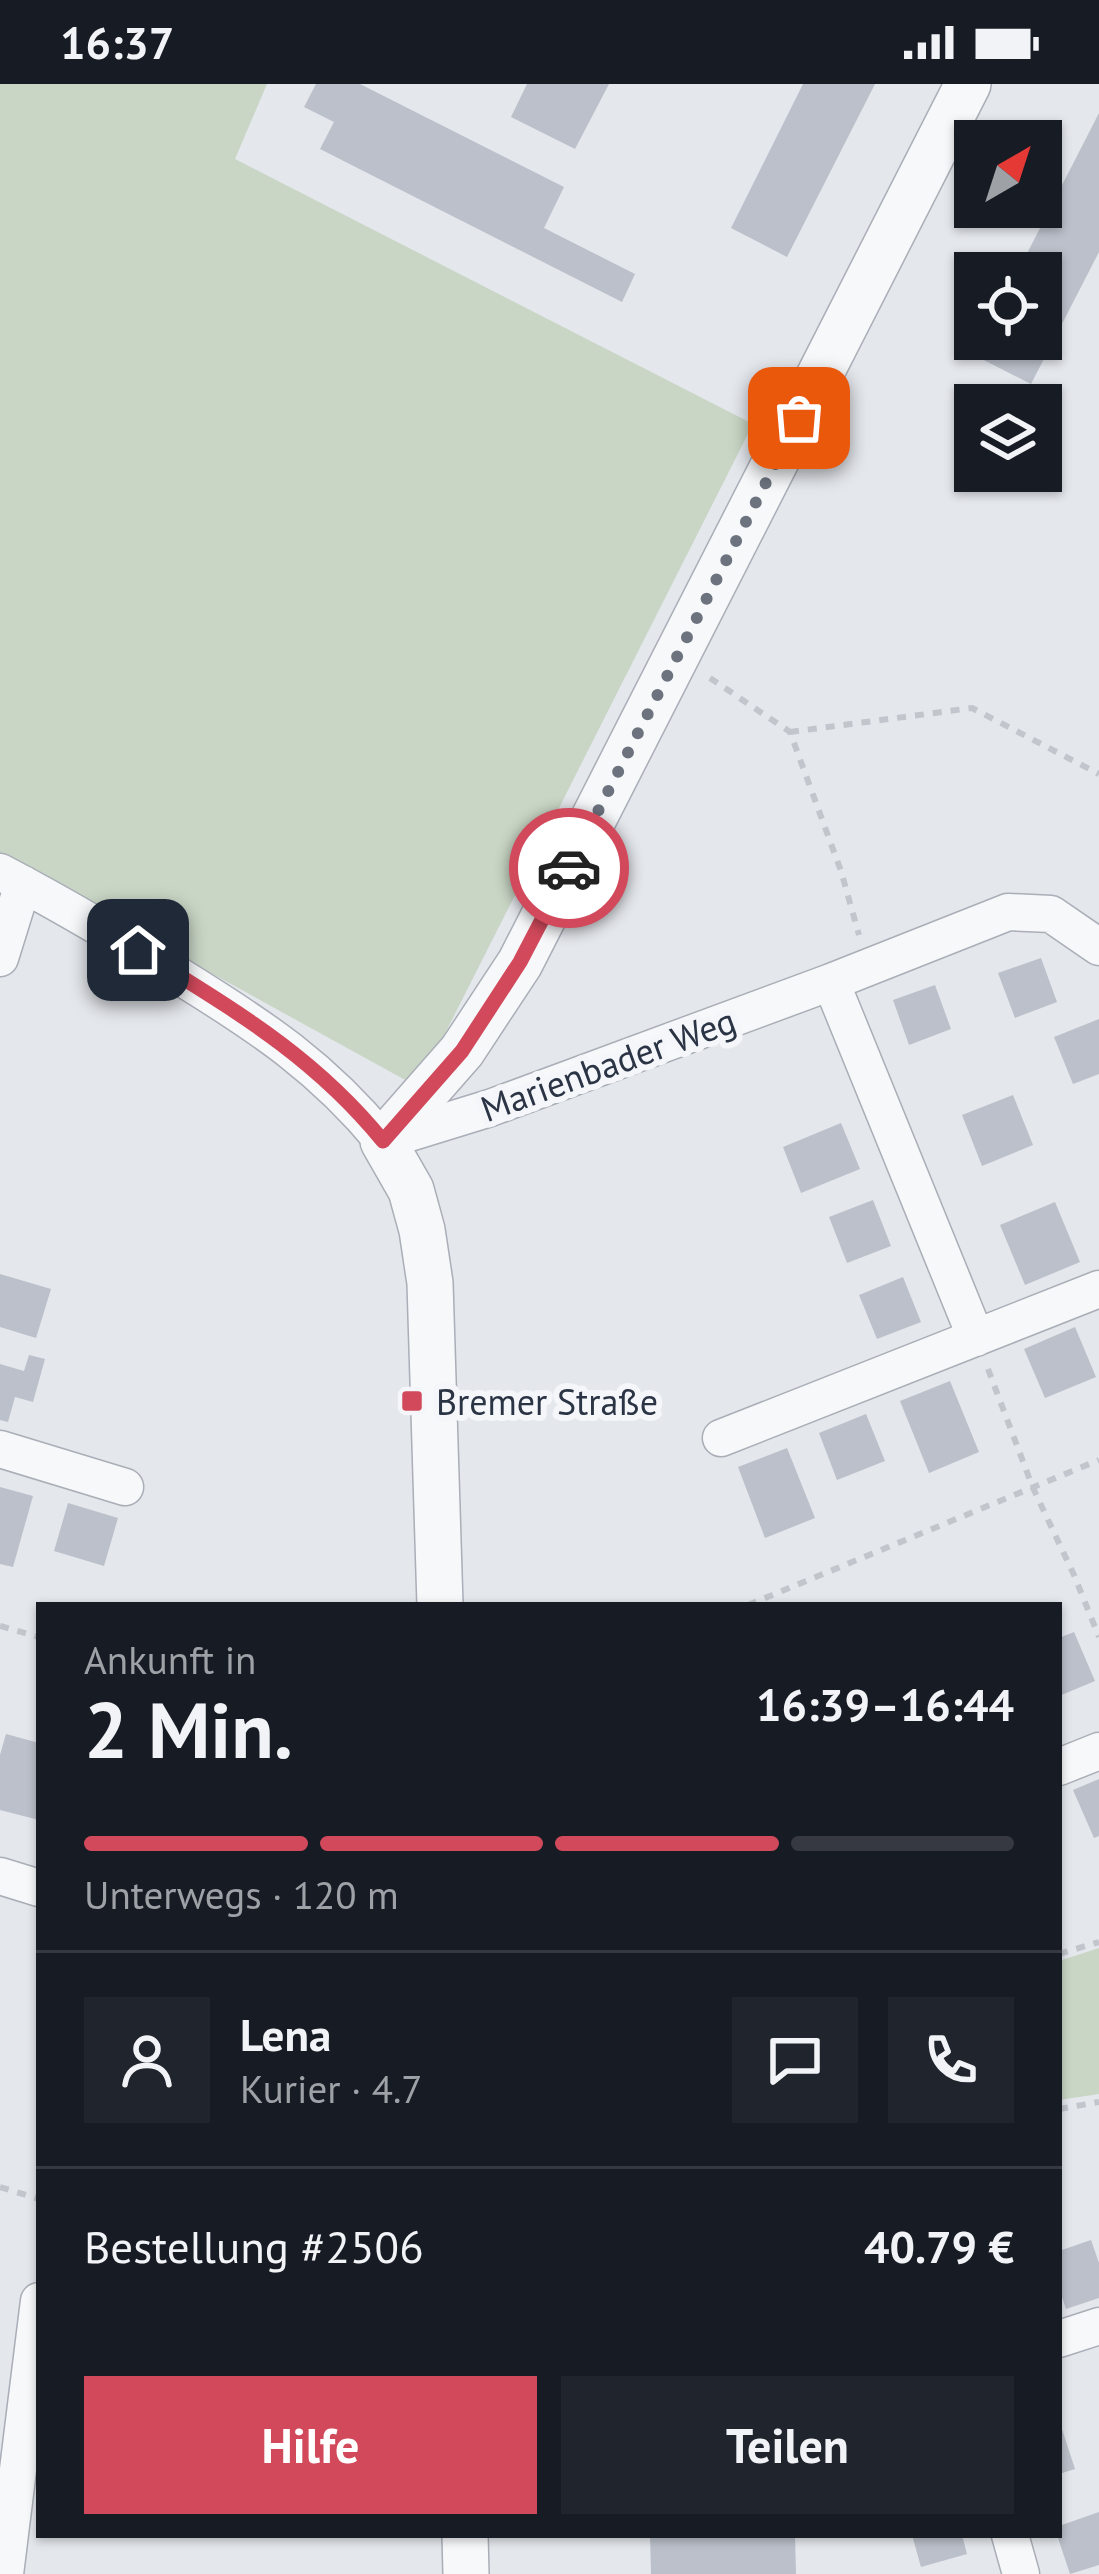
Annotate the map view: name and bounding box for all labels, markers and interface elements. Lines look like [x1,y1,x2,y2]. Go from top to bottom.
text: 16:37 [60,13,174,71]
north arrow [954,120,1062,228]
map controls [954,120,1062,492]
button: locate [954,252,1062,360]
pin [748,367,850,469]
button: layers [954,384,1062,492]
icon: bag [766,385,832,451]
courier [509,808,629,928]
icon: car [536,835,602,901]
pin [87,899,189,1001]
icon: home [105,917,171,983]
street label: Marienbader Weg [474,996,742,1132]
place label: Bremer Straße [436,1378,658,1425]
marker: Bremer Straße [399,1388,425,1414]
text: Ankunft in [84,1634,256,1685]
text: 16:39–16:44 [756,1675,1014,1733]
text: 2 Min. [84,1679,293,1780]
text: Unterwegs · 120 m [84,1869,399,1920]
button: person [84,1997,210,2123]
button: chat [732,1997,858,2123]
button: phone [888,1997,1014,2123]
text: Lena [240,2005,331,2063]
text: Kurier · 4.7 [240,2063,423,2114]
text: Bestellung #2506 [84,2217,424,2275]
text: 40.79 € [864,2217,1014,2275]
button: Hilfe [84,2376,537,2514]
button: Teilen [561,2376,1014,2514]

